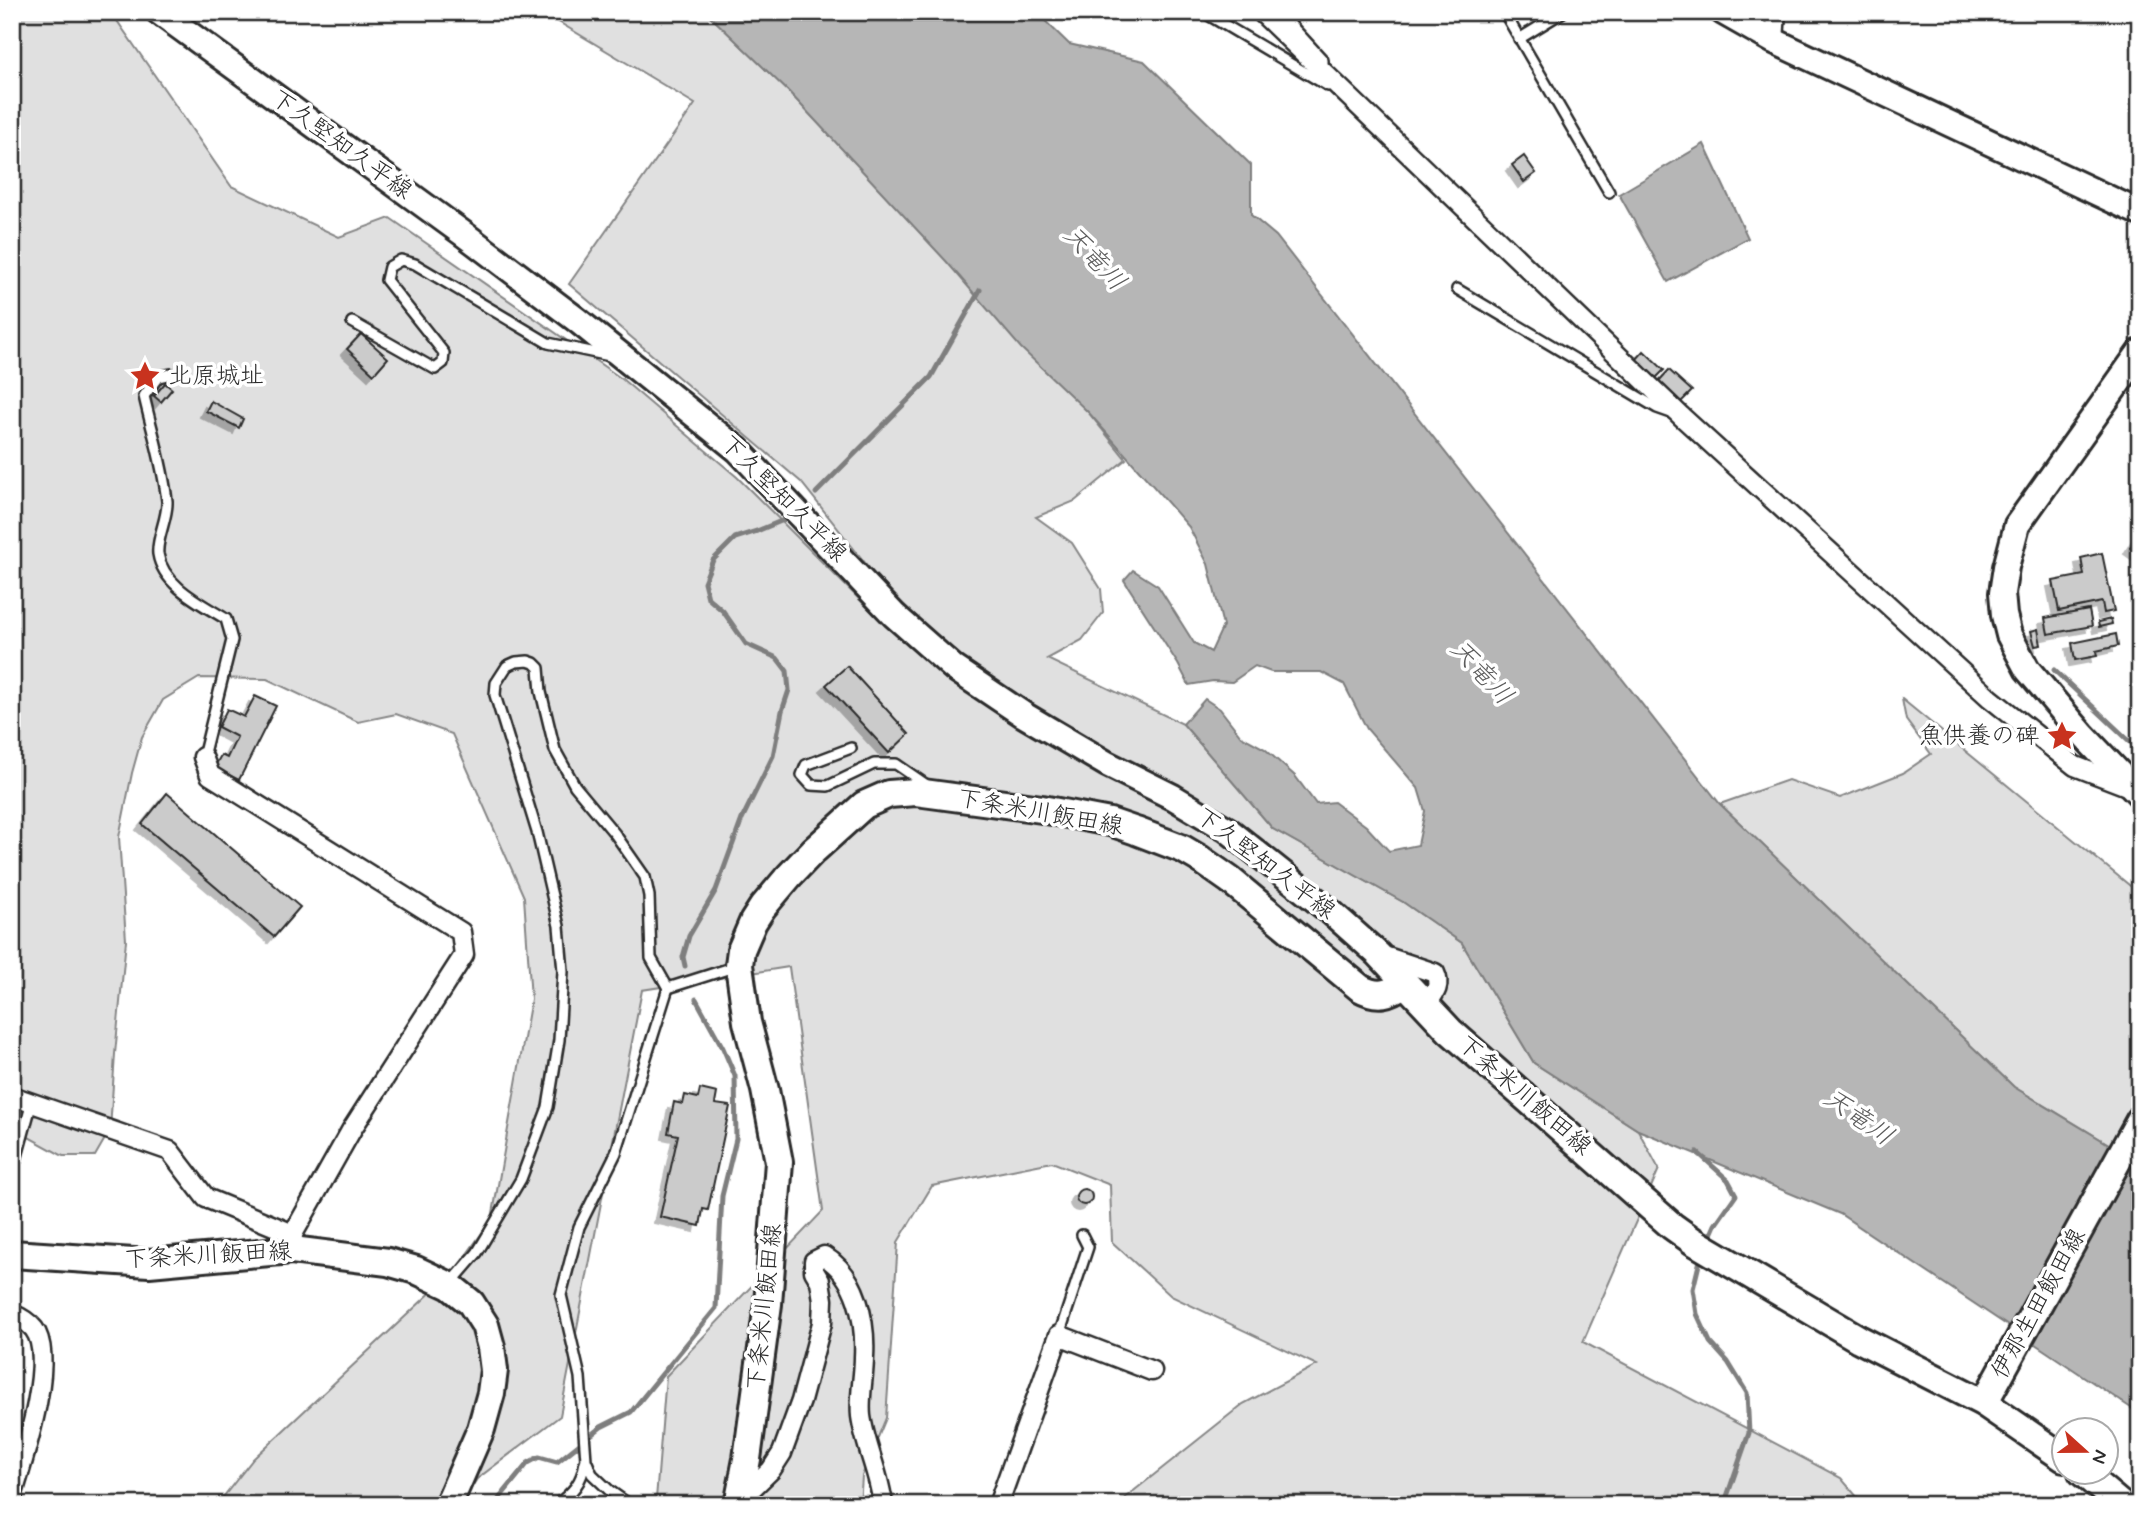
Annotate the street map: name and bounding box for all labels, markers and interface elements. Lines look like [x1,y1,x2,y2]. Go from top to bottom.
street label: 下久堅知久平線 [264,83,418,207]
water label: 天竜川 [1055,219,1133,299]
place icon: 北原城址 [128,359,162,393]
place label: 北原城址 [168,361,264,392]
street label: 下久堅知久平線 [713,429,853,569]
water label: 天竜川 [1442,633,1520,713]
place icon: 魚供養の碑 [2045,719,2079,753]
place label: 魚供養の碑 [1919,721,2039,752]
street label: 下条米川飯田線 [955,783,1125,843]
street label: 下久堅知久平線 [1189,801,1341,927]
street label: 下条米川飯田線 [1450,1029,1598,1163]
water label: 天竜川 [1816,1082,1900,1154]
street label: 下条米川飯田線 [741,1222,789,1392]
street label: 伊那生田飯田線 [1985,1223,2093,1385]
street label: 下条米川飯田線 [123,1236,293,1276]
north arrow [2050,1416,2120,1486]
text: N [2086,1446,2113,1467]

